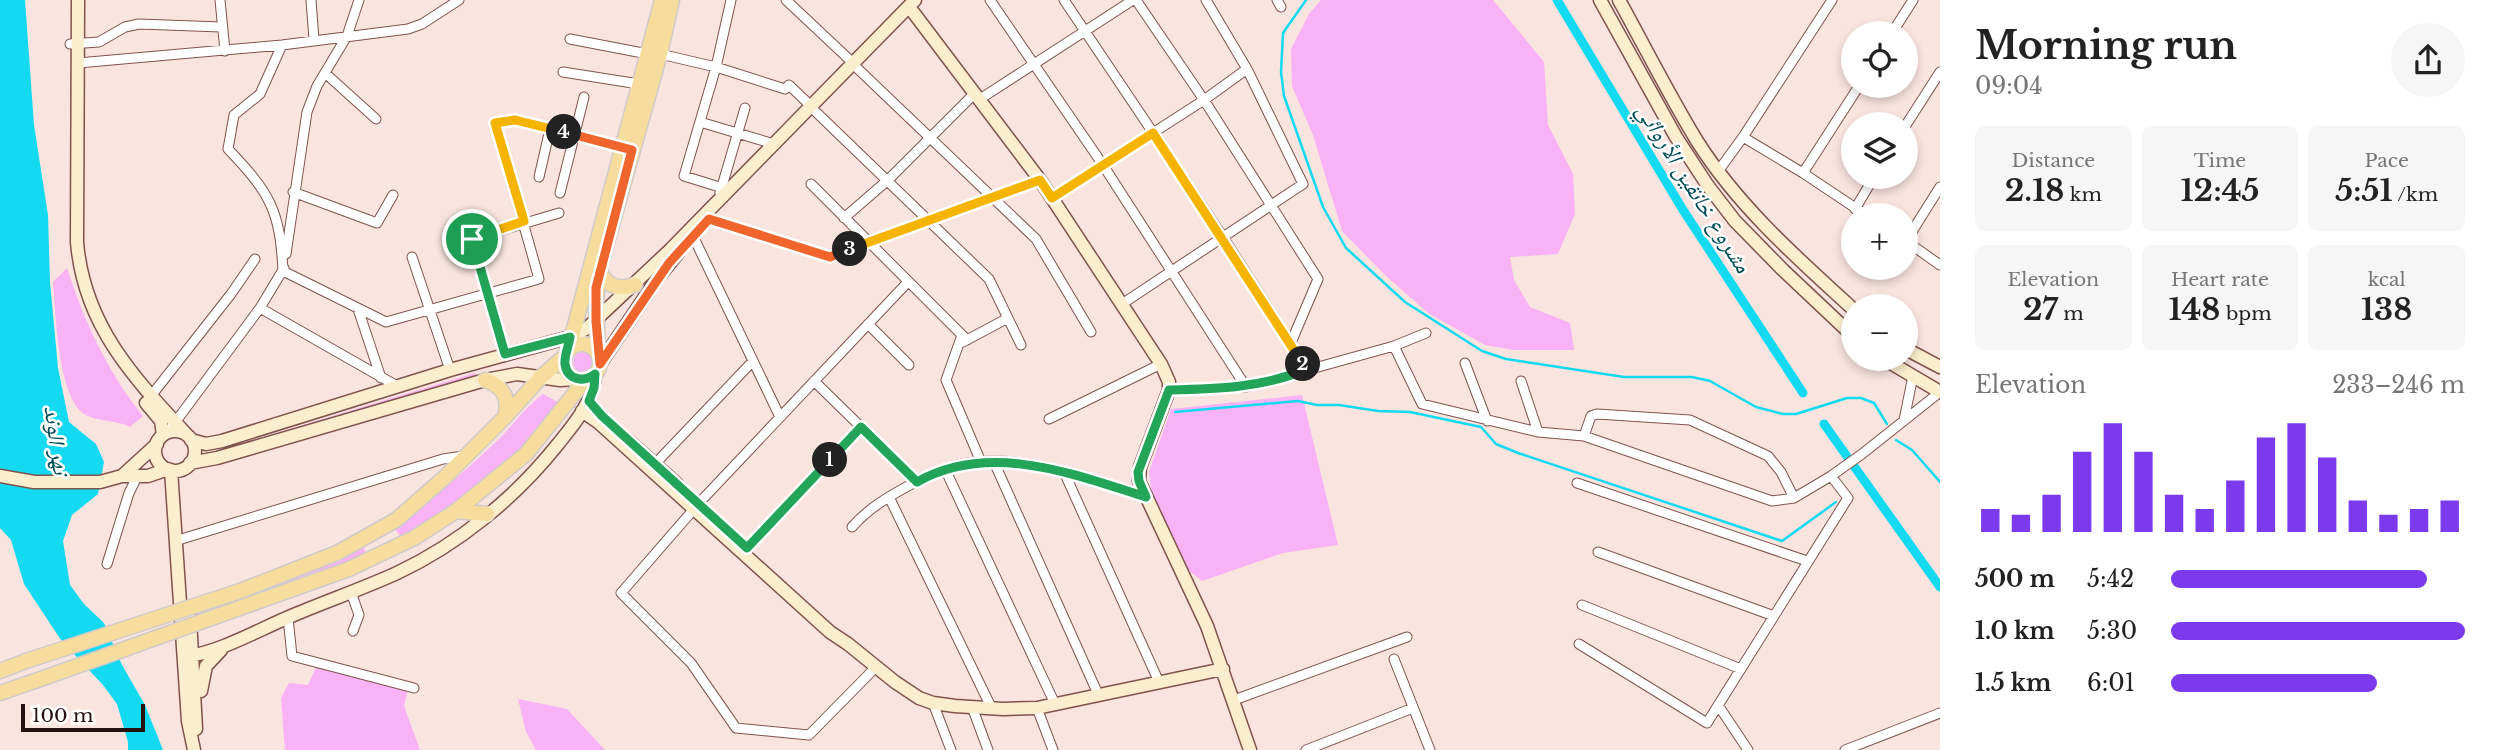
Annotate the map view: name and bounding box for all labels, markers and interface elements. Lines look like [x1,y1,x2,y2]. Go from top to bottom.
map controls [1841,21,1918,371]
button: locate [1841,21,1918,98]
text: Morning run [1975,22,2237,69]
button: share [2391,23,2465,97]
text: 09:04 [1975,72,2043,100]
water label: مشروع خانقين الأروائي [1627,98,1758,281]
button: layers [1841,112,1918,189]
pin: 4 [546,114,582,150]
text: 4 [557,120,570,143]
text: Distance [2011,149,2095,172]
text: Time [2194,149,2246,172]
text: Pace [2364,149,2409,172]
text: 2.18 [2005,172,2064,209]
text: 12:45 [2181,172,2259,209]
text: 5:51 [2335,172,2393,209]
text: km [2064,183,2102,206]
text: /km [2393,183,2438,206]
button: + [1841,203,1918,280]
pin [442,209,502,269]
icon: arrive [453,220,491,258]
pin: 3 [832,232,868,266]
text: 3 [843,237,856,260]
text: Elevation [2007,268,2099,291]
text: Heart rate [2171,268,2269,291]
text: kcal [2368,268,2406,291]
text: 27 [2023,291,2058,328]
text: 148 [2168,291,2220,328]
text: 138 [2361,291,2412,328]
button: − [1841,294,1918,371]
text: m [2058,302,2084,325]
text: bpm [2220,302,2272,325]
pin: 2 [1286,346,1320,382]
text: 2 [1296,352,1309,375]
text: Elevation [1975,371,2086,399]
text: 233–246 m [2332,371,2465,399]
water label: نهر الوند [38,404,76,479]
pin: 1 [812,442,848,477]
text: 1 [825,448,834,471]
text: 500 m [1975,565,2055,593]
text: 5:42 [2087,565,2134,593]
text: 1.0 km [1975,617,2055,645]
text: 5:30 [2087,617,2137,645]
text: 1.5 km [1975,669,2052,697]
text: 6:01 [2087,669,2135,697]
scale bar [21,701,145,733]
text: 100 m [32,704,93,727]

